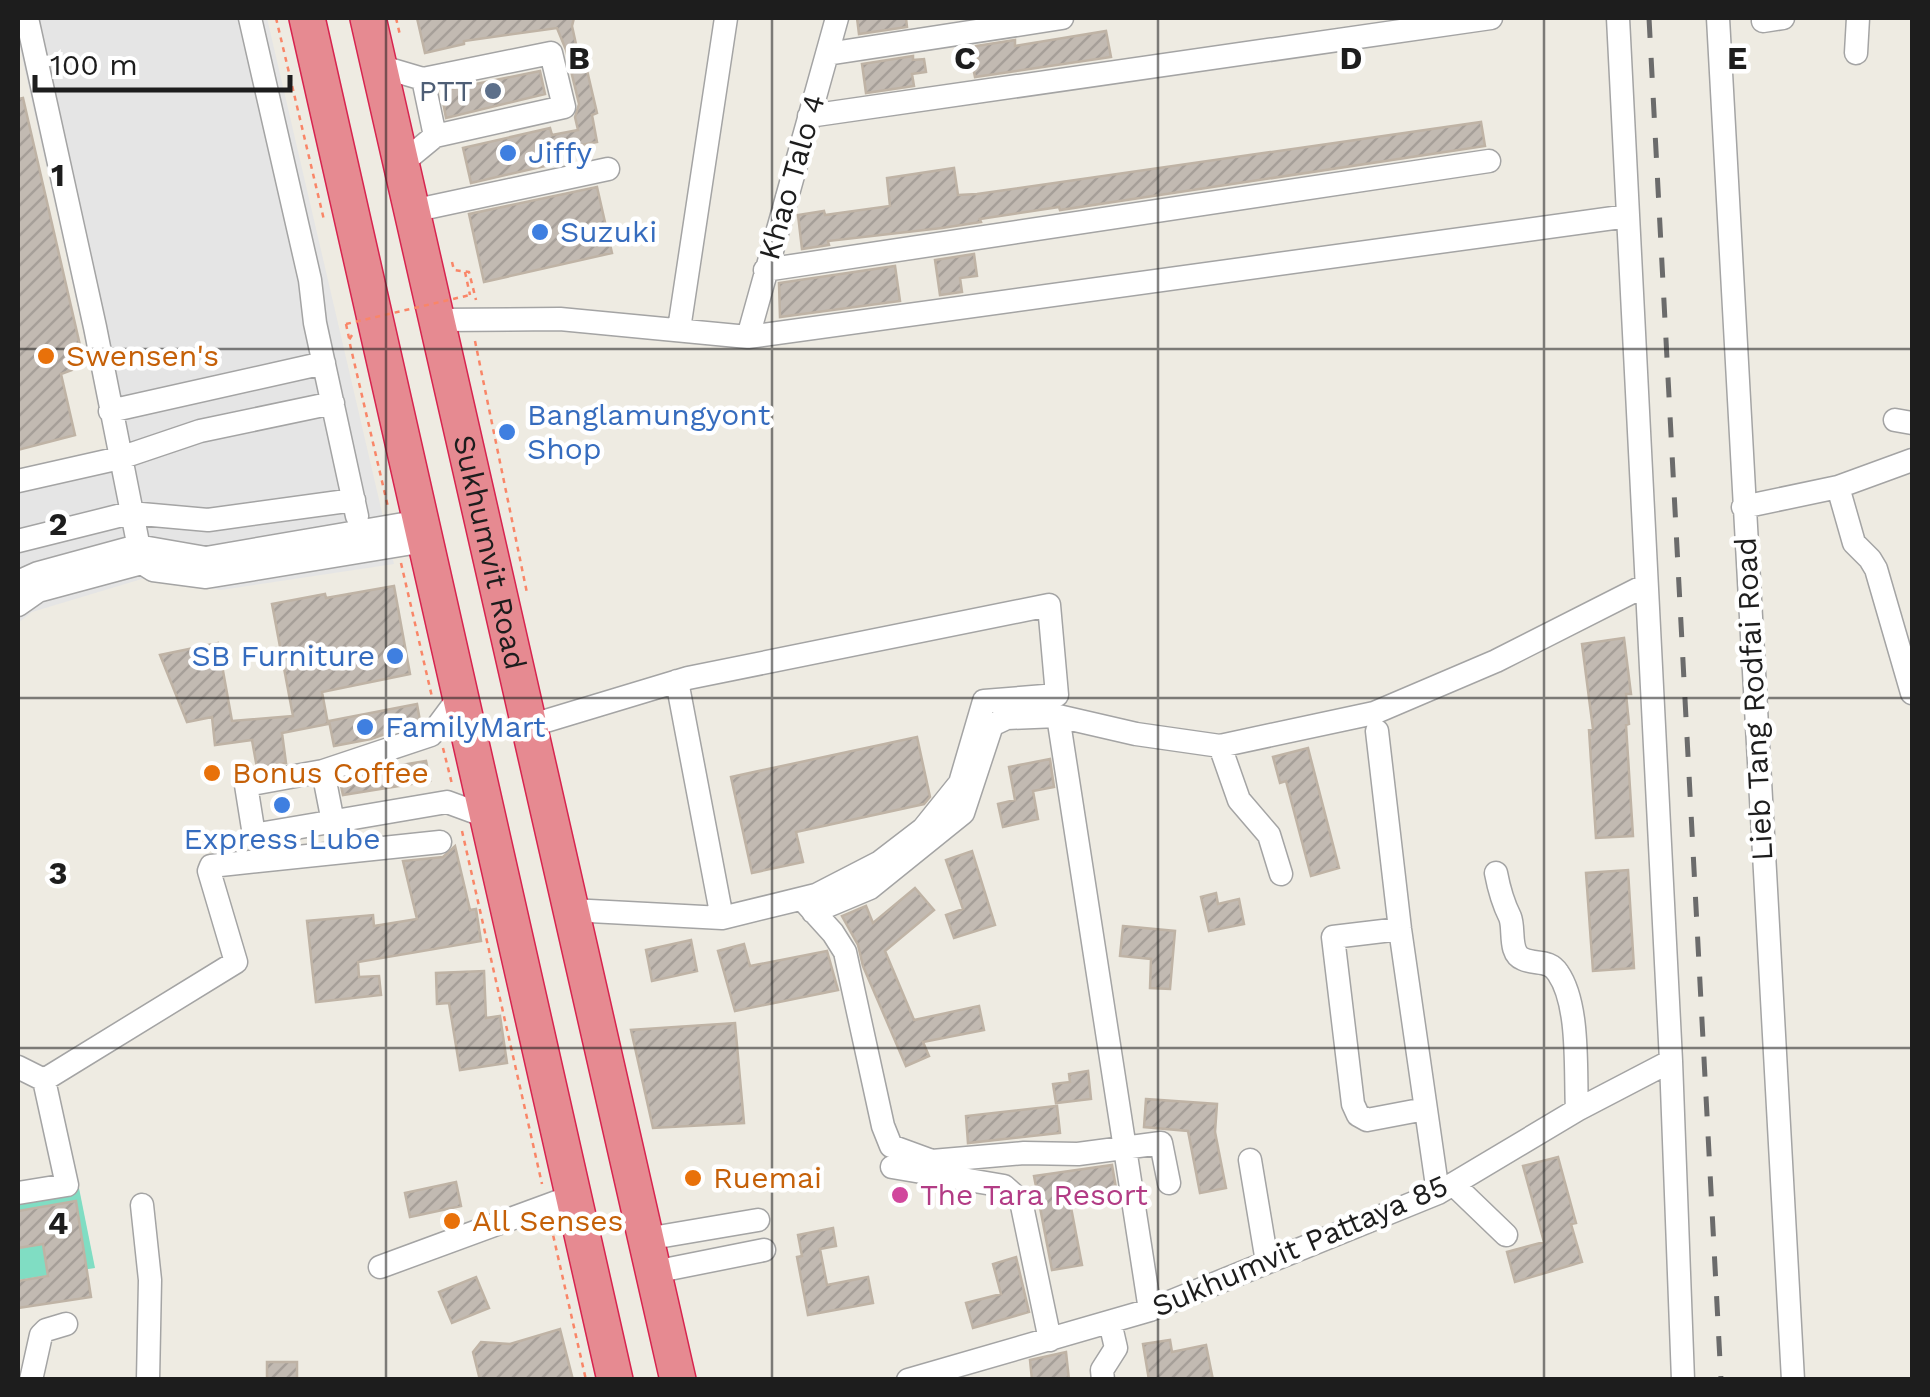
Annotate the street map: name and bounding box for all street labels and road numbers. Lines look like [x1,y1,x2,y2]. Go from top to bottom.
street label: Khao Talo 4 [751,90,832,264]
street label: Sukhumvit Road [446,432,534,673]
street label: Lieb Tang Rodfai Road [1728,536,1779,862]
street label: Sukhumvit Pattaya 85 [1147,1167,1453,1324]

